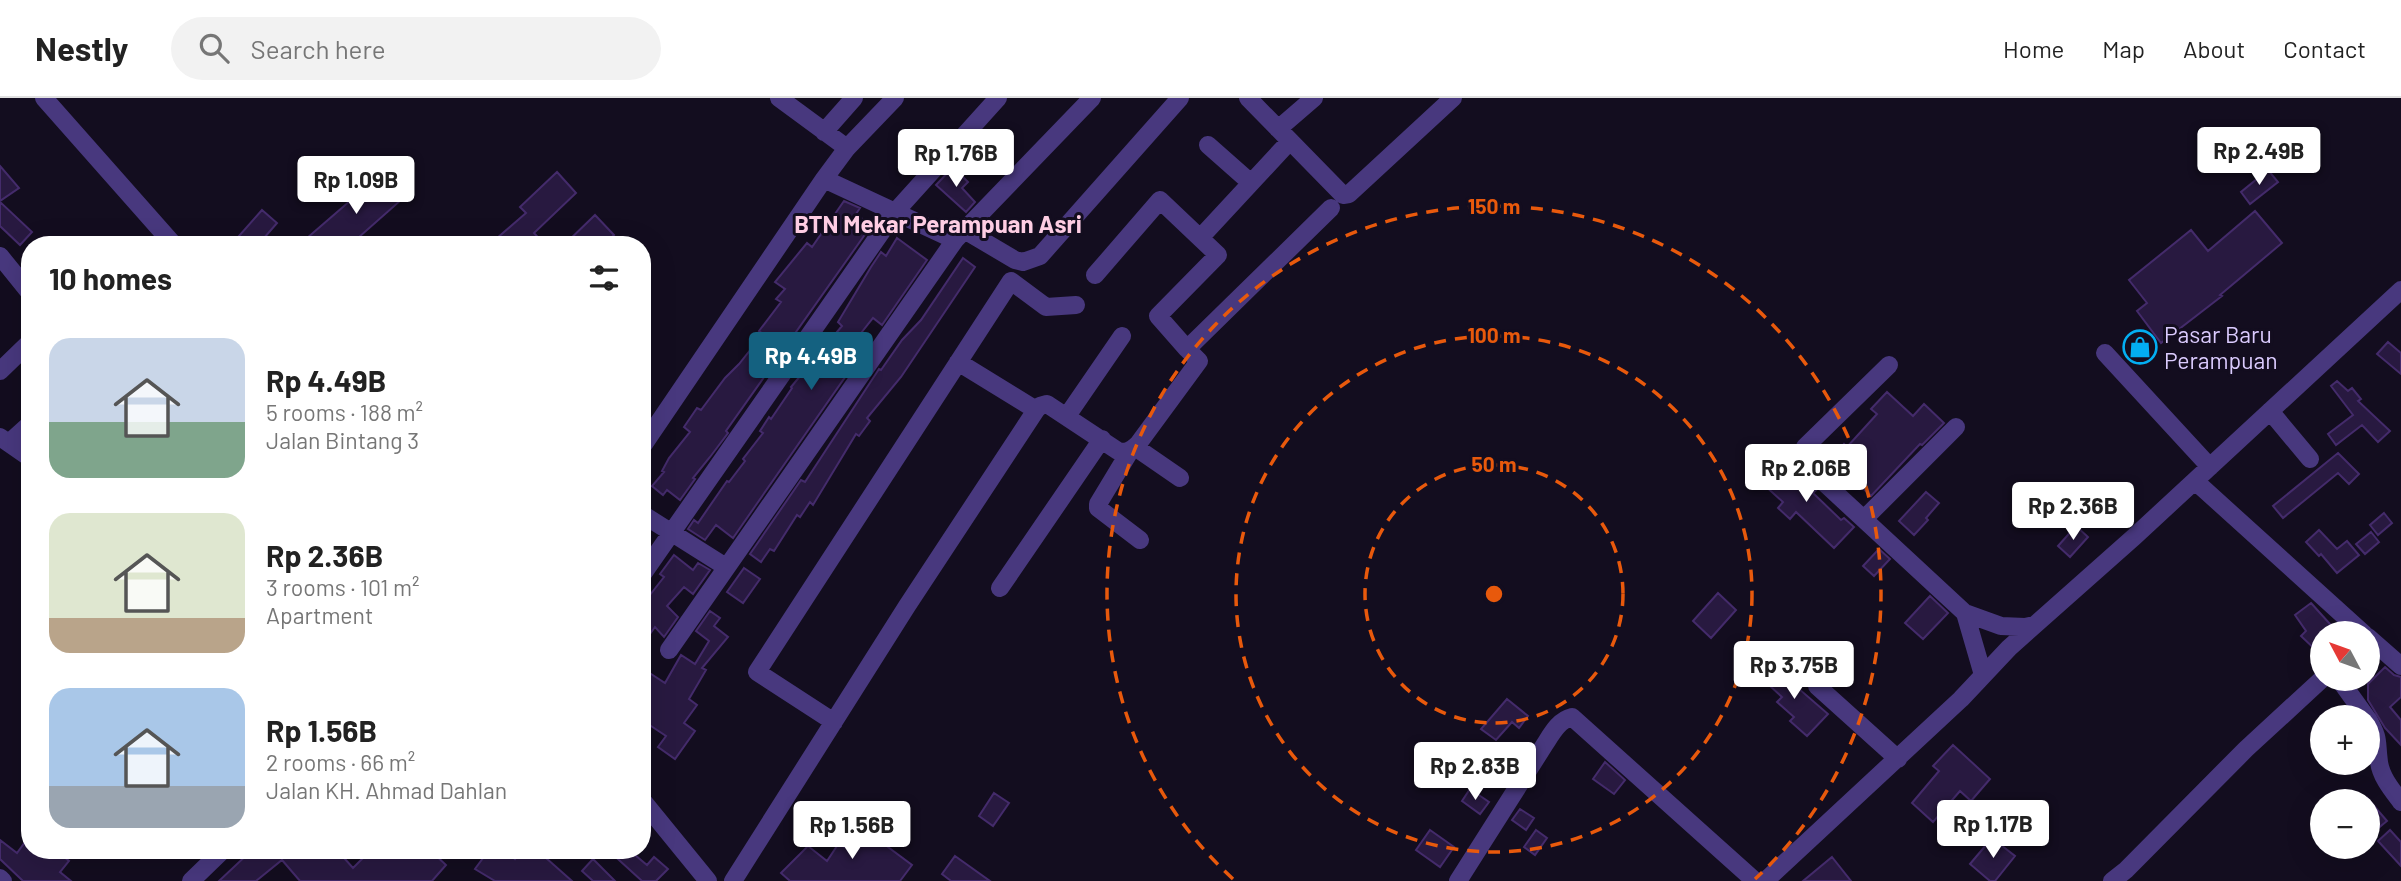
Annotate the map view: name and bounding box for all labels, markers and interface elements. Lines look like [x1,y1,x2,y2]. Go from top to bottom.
search box [171,17,661,80]
text: Nestly [35,28,129,68]
icon: search [195,29,233,67]
text: Search here [251,33,386,64]
text: Home [2003,34,2064,63]
text: Map [2102,34,2145,63]
text: About [2183,34,2245,63]
text: Contact [2283,34,2366,63]
pin: Rp 2.49B [2187,127,2331,187]
pin: Rp 1.76B [884,130,1028,189]
text: Rp 2.49B [2213,136,2305,164]
text: Rp 1.76B [914,138,998,166]
pin: Rp 1.09B [284,156,428,216]
text: Rp 1.09B [313,165,399,193]
text: 150 m [1468,193,1520,218]
district label: BTN Mekar Perampuan Asri [794,209,1082,238]
icon: filters [585,259,623,297]
text: 10 homes [49,260,172,296]
place label: Pasar Baru Perampuan [2164,320,2278,374]
text: 100 m [1467,322,1521,347]
shop icon: Pasar Baru Perampuan [2121,328,2159,366]
pin: Rp 4.49B [739,332,883,392]
text: Rp 4.49B [765,341,857,369]
text: Rp 4.49B [266,362,386,398]
icon: home [105,366,189,450]
text: 5 rooms · 188 m² [266,398,423,426]
text: Jalan Bintang 3 [266,426,419,454]
pin: Rp 2.06B [1734,444,1878,504]
text: 50 m [1471,451,1517,476]
text: Rp 2.06B [1761,453,1851,481]
pin: Rp 2.36B [2001,482,2145,542]
text: Rp 2.36B [2028,491,2118,519]
text: Rp 2.36B [266,537,383,573]
icon: home [105,541,189,625]
text: 3 rooms · 101 m² [266,573,419,601]
centre of rings [1482,582,1506,606]
text: Apartment [266,601,373,629]
north arrow [2310,621,2380,691]
map controls [2310,621,2380,859]
pin: Rp 3.75B [1722,642,1866,701]
text: Rp 3.75B [1750,650,1838,678]
button: + [2310,705,2380,775]
text: Rp 1.56B [266,712,377,748]
icon: home [105,716,189,800]
pin: Rp 2.83B [1403,742,1547,802]
text: 2 rooms · 66 m² [266,748,415,776]
text: Rp 2.83B [1430,751,1520,779]
text: Jalan KH. Ahmad Dahlan [266,776,507,804]
button: − [2310,789,2380,859]
pin: Rp 1.17B [1921,800,2065,860]
pin: Rp 1.56B [780,802,924,861]
text: Rp 1.17B [1953,809,2033,837]
text: Rp 1.56B [809,810,895,838]

